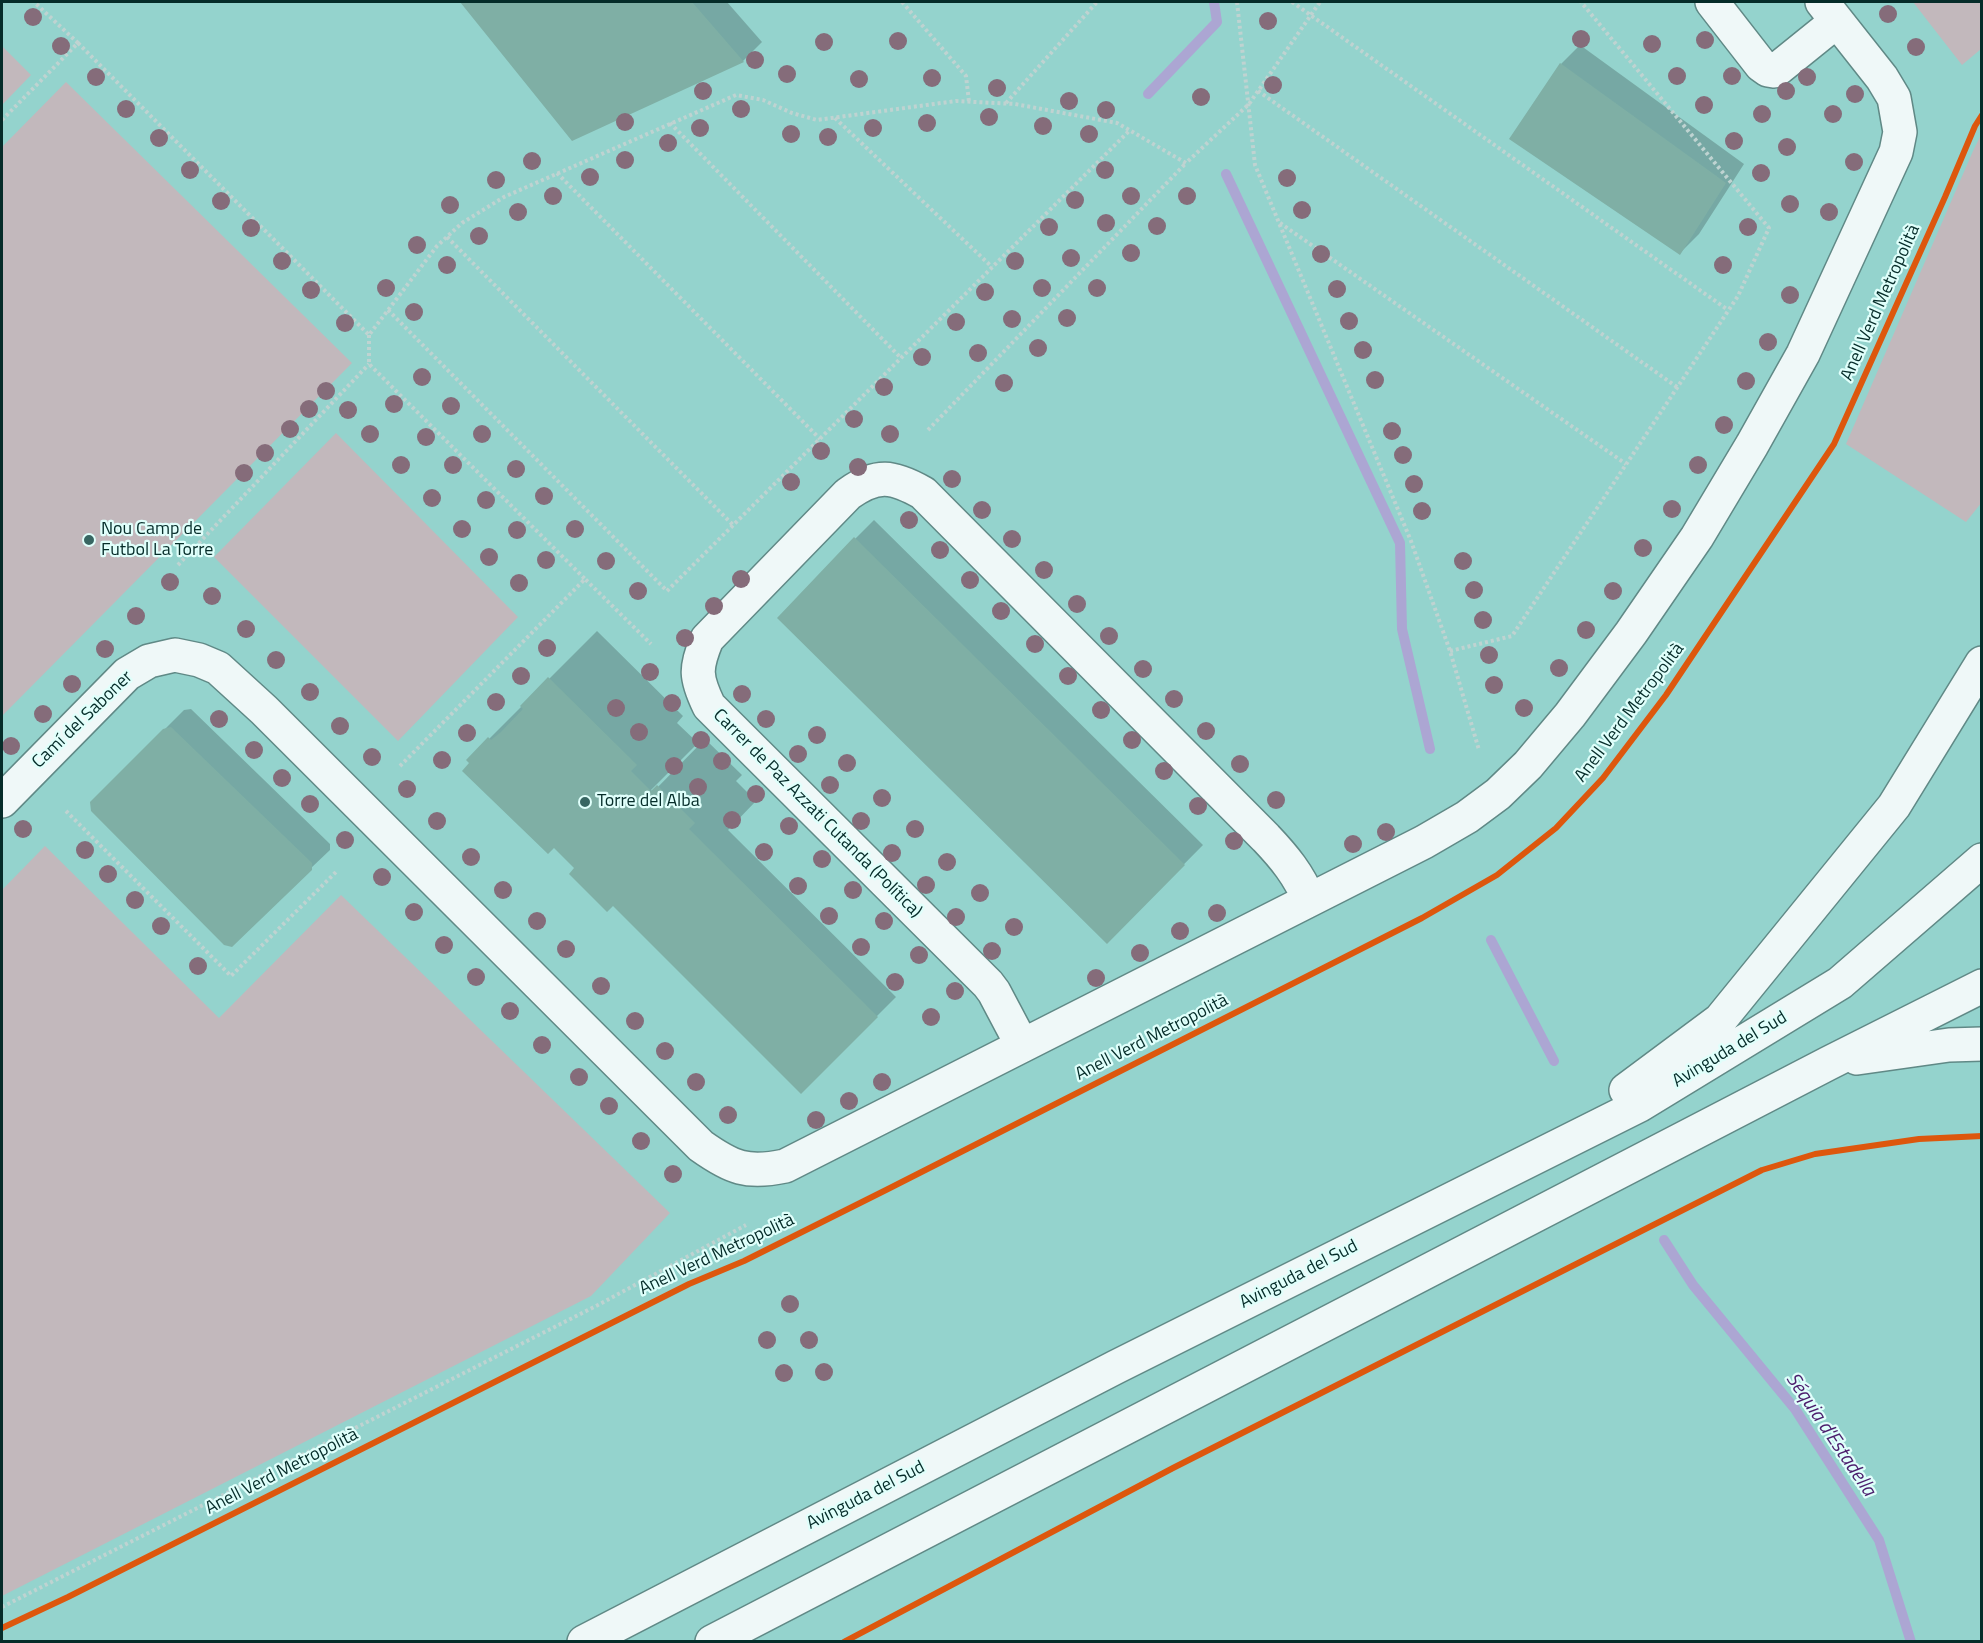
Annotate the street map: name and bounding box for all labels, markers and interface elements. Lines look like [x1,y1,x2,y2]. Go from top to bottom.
street label: Anell Verd Metropolità [1837,222,1925,384]
place label: Nou Camp de Futbol La Torre [101,519,213,562]
marker: Nou Camp de Futbol La Torre [82,533,96,547]
street label: Anell Verd Metropolità [1571,639,1689,787]
street label: Camí del Saboner [28,667,138,773]
street label: Carrer de Paz Azzati Cutanda (Política) [708,705,926,923]
place label: Torre del Alba [597,791,700,813]
marker: Torre del Alba [578,795,592,809]
street label: Anell Verd Metropolità [1072,990,1232,1086]
street label: Avinguda del Sud [1669,1007,1791,1093]
street label: Anell Verd Metropolità [636,1210,798,1300]
street label: Avinguda del Sud [1236,1236,1362,1314]
water label: Séquia d'Estadella [1780,1369,1880,1501]
street label: Anell Verd Metropolità [202,1424,362,1520]
street label: Avinguda del Sud [803,1457,929,1535]

